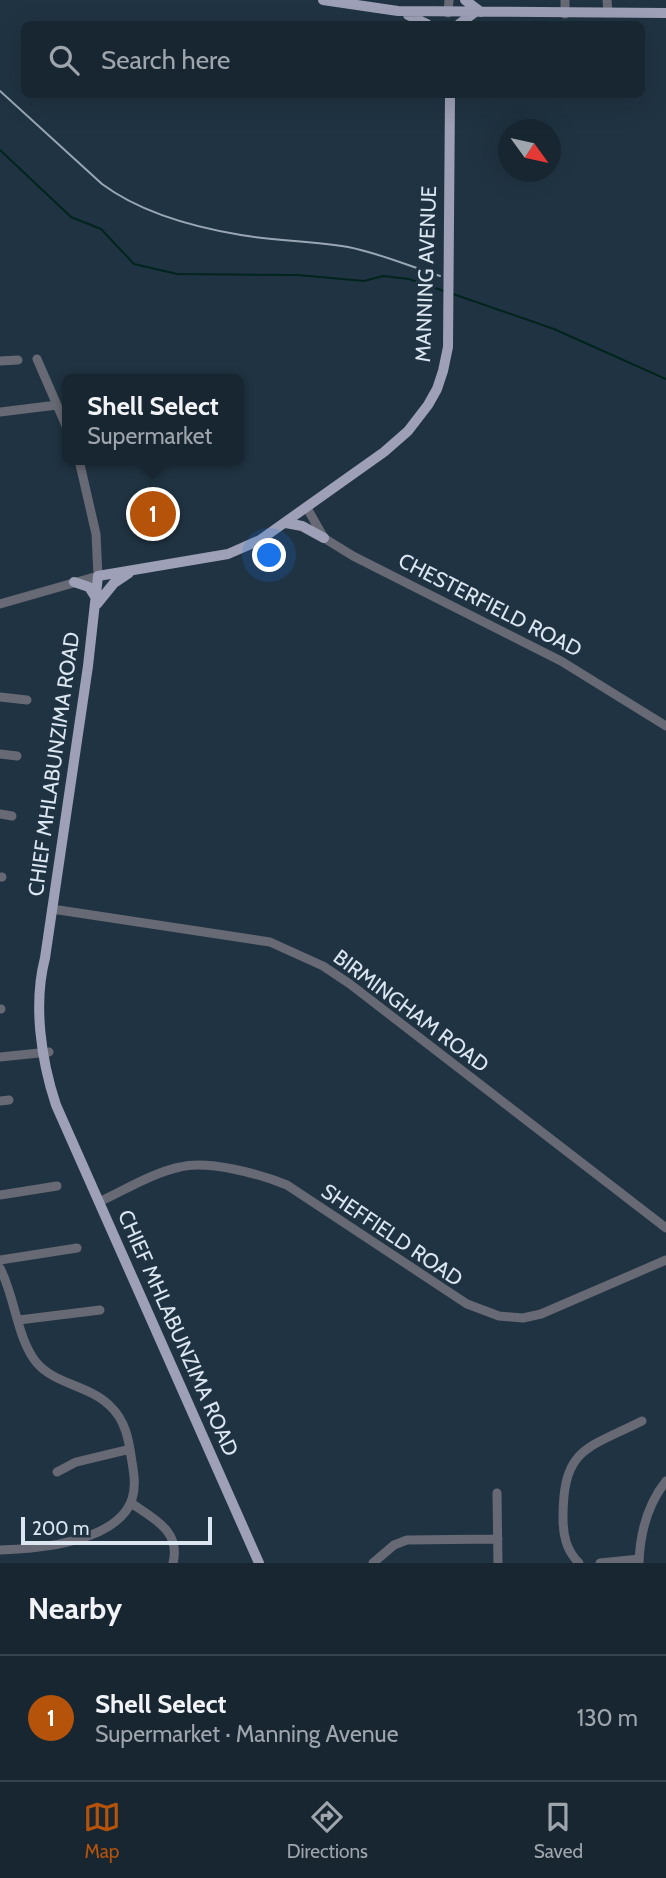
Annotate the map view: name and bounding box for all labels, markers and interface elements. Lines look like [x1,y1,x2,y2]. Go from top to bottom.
search box [21,21,645,98]
icon: search [45,41,83,79]
text: Search here [101,44,230,76]
north arrow [498,119,561,182]
street label: MANNING AVENUE [410,185,441,363]
popup [62,374,244,465]
text: Shell Select [87,390,219,422]
text: Supermarket [87,422,212,450]
pin: 1 [130,488,176,540]
your location [252,538,286,572]
street label: CHESTERFIELD ROAD [394,547,586,662]
street label: CHIEF MHLABUNZIMA ROAD [23,630,84,898]
street label: BIRMINGHAM ROAD [329,944,494,1077]
street label: SHEFFIELD ROAD [317,1178,468,1291]
street label: CHIEF MHLABUNZIMA ROAD [113,1206,244,1460]
scale bar [21,1514,212,1546]
text: 200 m [32,1517,89,1540]
text: Nearby [28,1590,122,1627]
text: Shell Select [95,1688,227,1720]
text: 1 [47,1704,55,1732]
text: 130 m [577,1704,638,1732]
text: Supermarket · Manning Avenue [95,1720,398,1748]
tab: Map [83,1798,121,1863]
tab: Directions [287,1798,368,1863]
tab: Saved [534,1798,583,1863]

